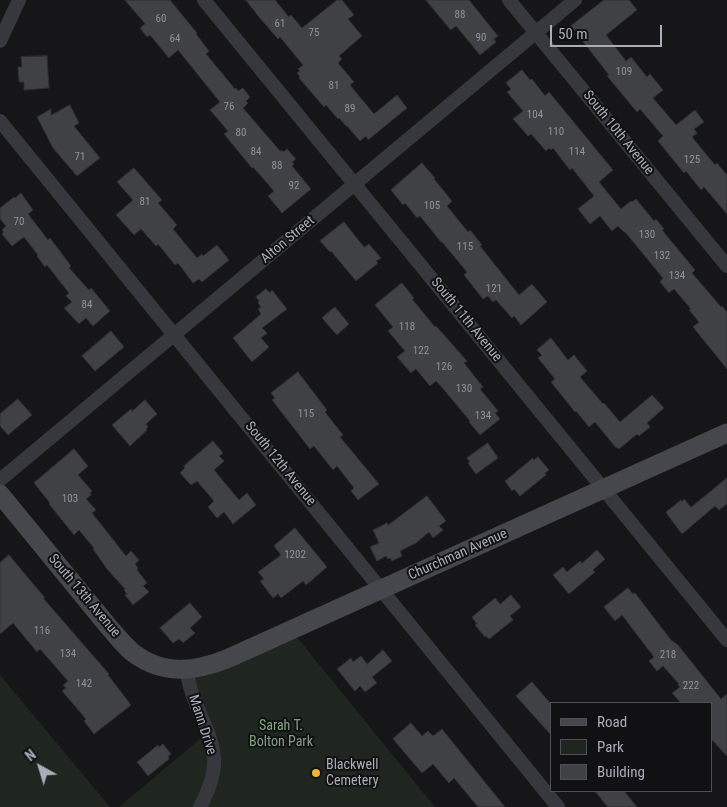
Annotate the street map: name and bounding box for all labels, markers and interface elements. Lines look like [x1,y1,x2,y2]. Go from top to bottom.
house number: 88 [455,8,465,22]
house number: 60 [156,12,166,26]
scale bar [552,15,664,47]
house number: 61 [275,17,285,31]
text: 50 m [558,25,588,43]
house number: 75 [309,26,319,40]
house number: 90 [476,31,486,45]
house number: 64 [170,32,180,46]
house number: 109 [616,65,632,79]
house number: 81 [329,79,339,93]
street label: South 10th Avenue [579,88,657,178]
house number: 76 [224,100,234,114]
house number: 89 [345,102,355,116]
house number: 104 [527,108,543,122]
house number: 110 [548,125,564,139]
house number: 80 [236,126,246,140]
house number: 84 [251,145,261,159]
house number: 114 [569,145,585,159]
house number: 71 [75,150,85,164]
house number: 125 [684,153,700,167]
house number: 88 [272,159,282,173]
house number: 92 [289,179,299,193]
house number: 81 [140,195,150,209]
house number: 105 [424,199,440,213]
street label: Alton Street [258,213,318,267]
house number: 70 [14,215,24,229]
house number: 130 [639,228,655,242]
house number: 115 [457,240,473,254]
house number: 132 [654,249,670,263]
house number: 134 [669,269,685,283]
street label: South 11th Avenue [427,275,505,365]
house number: 121 [486,282,502,296]
house number: 84 [82,298,92,312]
house number: 118 [399,320,415,334]
house number: 122 [413,344,429,358]
house number: 126 [436,360,452,374]
house number: 130 [456,382,472,396]
house number: 115 [298,407,314,421]
house number: 134 [475,409,491,423]
street label: South 12th Avenue [241,419,319,509]
house number: 103 [62,492,78,506]
street label: Churchman Avenue [406,526,510,584]
house number: 1202 [284,548,306,562]
street label: South 13th Avenue [44,551,124,641]
house number: 116 [34,624,50,638]
house number: 134 [60,647,76,661]
house number: 218 [660,648,676,662]
house number: 142 [76,677,92,691]
house number: 222 [683,679,699,693]
street label: Mann Drive [184,693,220,757]
legend [550,702,712,792]
text: Road [597,713,627,731]
park label: Sarah T. Bolton Park [249,718,313,750]
text: Park [597,738,624,756]
north arrow [15,742,65,792]
text: N [22,746,39,764]
place label: Blackwell Cemetery [326,757,379,790]
text: Building [597,763,645,781]
marker: Blackwell Cemetery [310,767,322,779]

